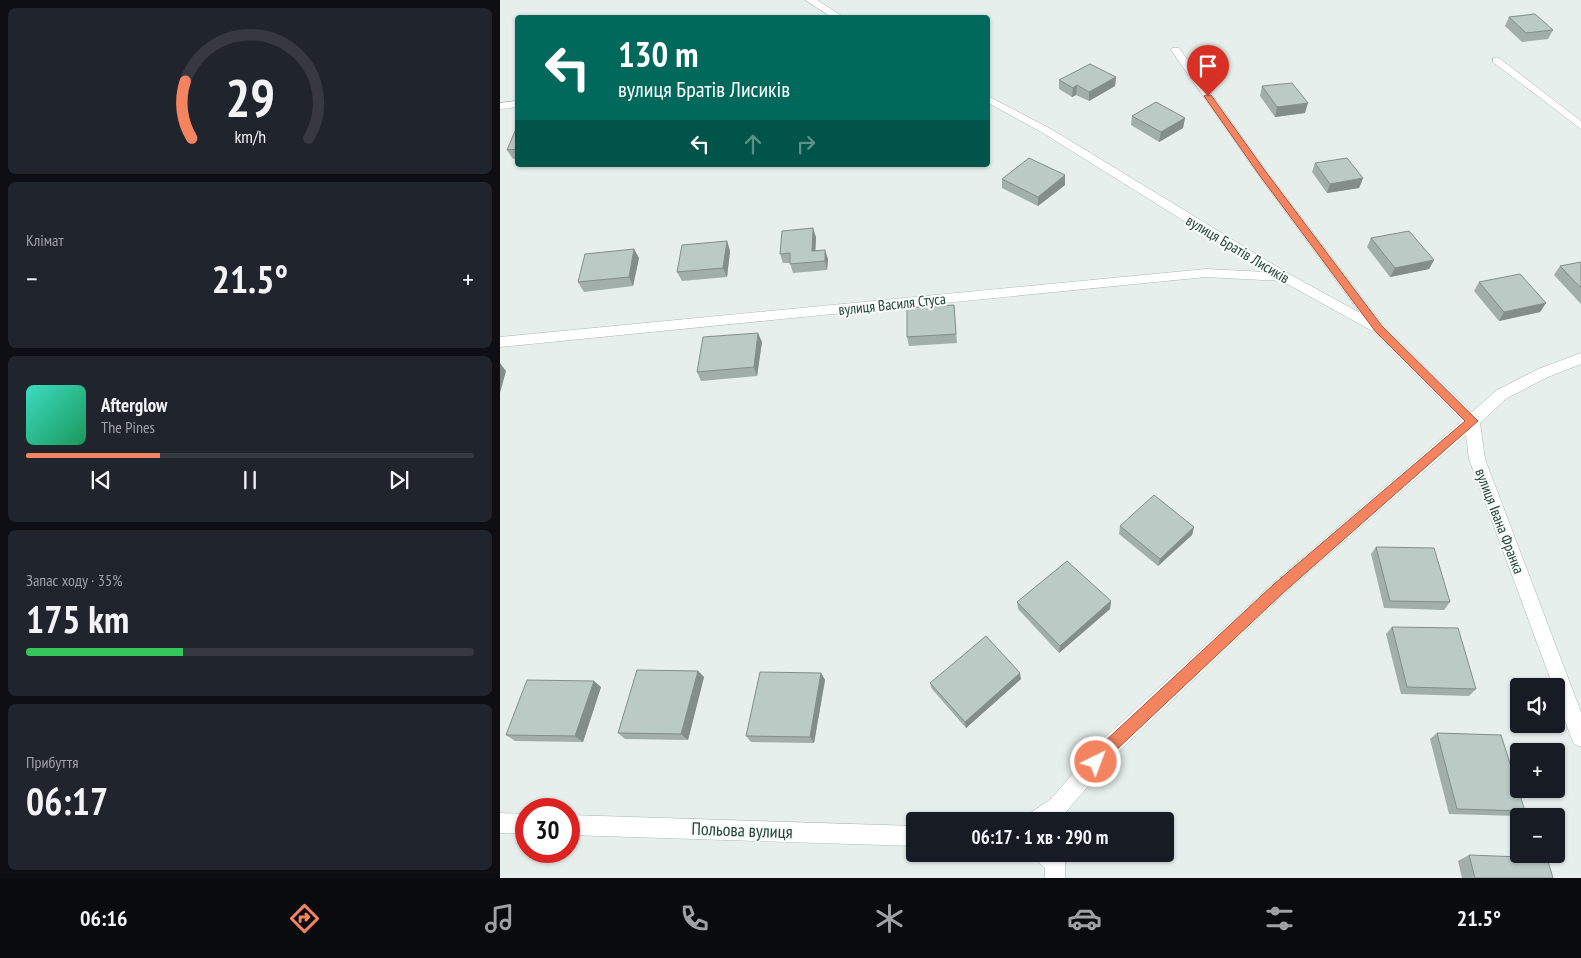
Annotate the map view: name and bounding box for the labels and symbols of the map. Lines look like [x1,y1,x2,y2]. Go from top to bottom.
pin [1187,45,1229,96]
street label: вулиця Братів Лисиків [1183,211,1293,287]
street label: вулиця Василя Стуса [837,289,947,319]
street label: вулиця Івана Франка [1471,466,1529,576]
position arrow [1069,735,1121,787]
speed limit sign: 30 [515,798,580,863]
street label: Польова вулиця [691,817,793,843]

